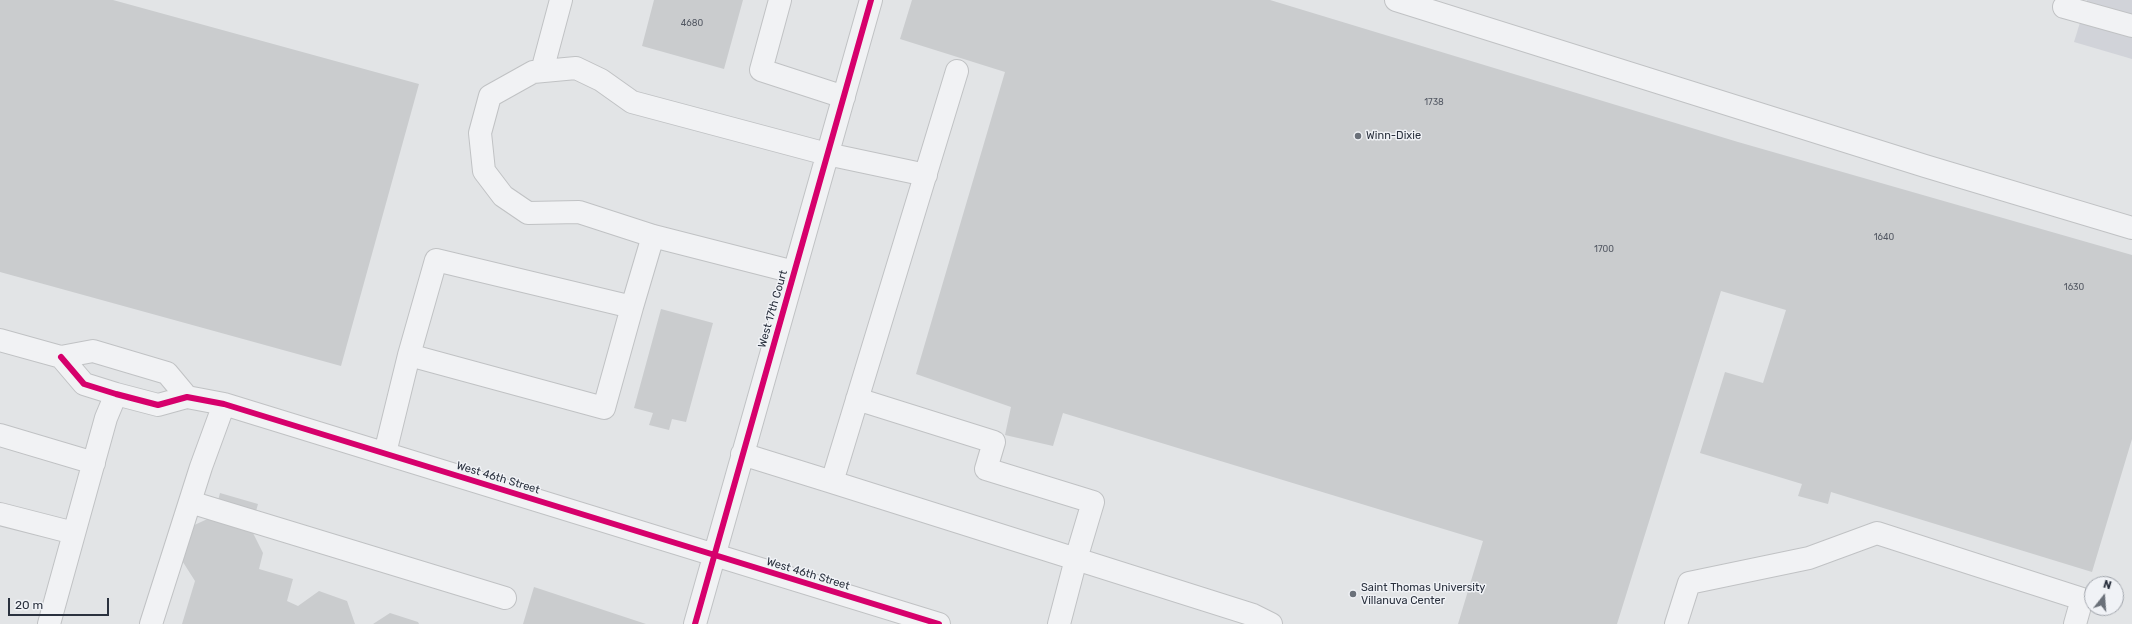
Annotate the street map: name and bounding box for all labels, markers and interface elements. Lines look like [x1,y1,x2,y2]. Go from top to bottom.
house number: 4680 [681,18,703,28]
house number: 1738 [1424,97,1444,107]
place label: Winn-Dixie [1366,129,1421,143]
marker: Winn-Dixie [1353,131,1363,141]
house number: 1640 [1874,232,1894,242]
house number: 1700 [1594,244,1614,254]
street label: West 17th Court [756,269,790,349]
house number: 1630 [2064,282,2084,292]
street label: West 46th Street [455,459,541,497]
street label: West 46th Street [765,555,851,593]
north arrow [2084,576,2124,616]
text: N [2102,578,2113,592]
place label: Saint Thomas University Villanuva Center [1361,581,1485,607]
marker: Saint Thomas University Villanuva Center [1348,589,1358,599]
scale bar [10,590,111,616]
text: 20 m [15,598,43,612]

